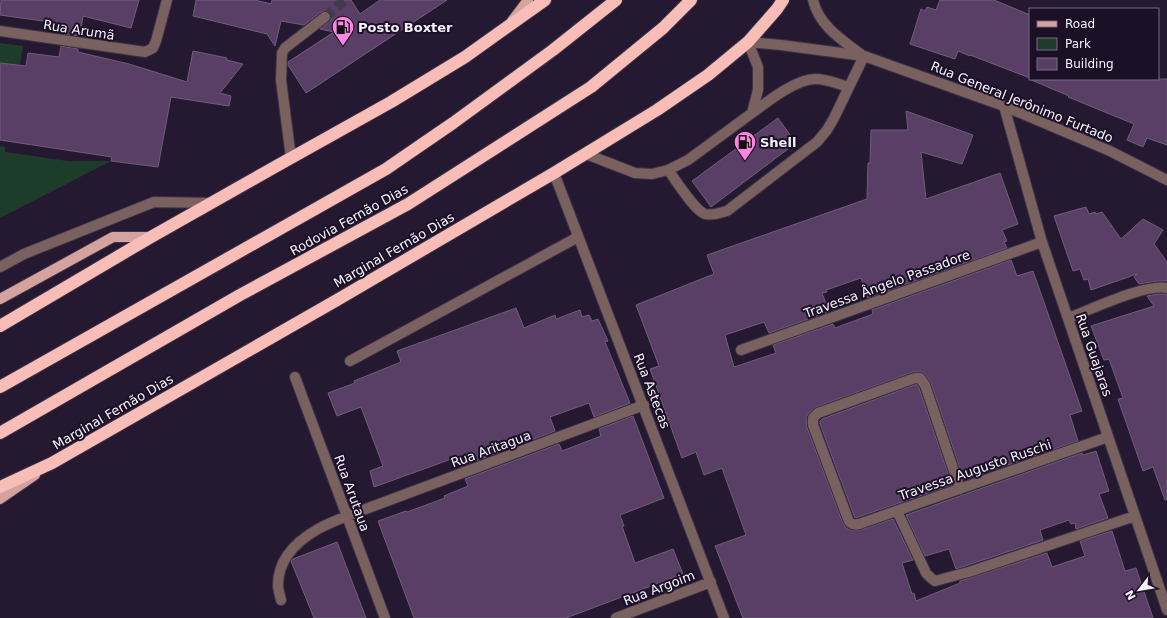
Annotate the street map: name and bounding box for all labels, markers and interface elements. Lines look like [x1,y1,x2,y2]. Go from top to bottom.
legend [1029,8,1159,80]
fuel station icon: Posto Boxter [330,14,356,47]
street label: Rua Arumã [42,17,116,43]
text: Road [1065,17,1095,31]
place label: Posto Boxter [358,20,453,35]
text: Park [1065,37,1091,51]
text: Building [1065,57,1114,71]
street label: Rua General Jerônimo Furtado [929,58,1115,146]
fuel station icon: Shell [732,129,758,162]
place label: Shell [760,135,796,150]
street label: Rodovia Fernão Dias [287,181,411,259]
street label: Marginal Fernão Dias [331,209,457,291]
street label: Travessa Ângelo Passadore [801,247,972,321]
street label: Rua Guajaras [1073,312,1115,399]
street label: Rua Astecas [631,351,673,431]
street label: Marginal Fernão Dias [50,371,176,453]
street label: Rua Aritagua [449,428,533,470]
street label: Travessa Augusto Ruschi [896,437,1053,504]
street label: Rua Arutaua [331,453,373,533]
street label: Rua Argoim [621,568,697,608]
north arrow [1119,570,1159,610]
text: N [1123,588,1139,602]

